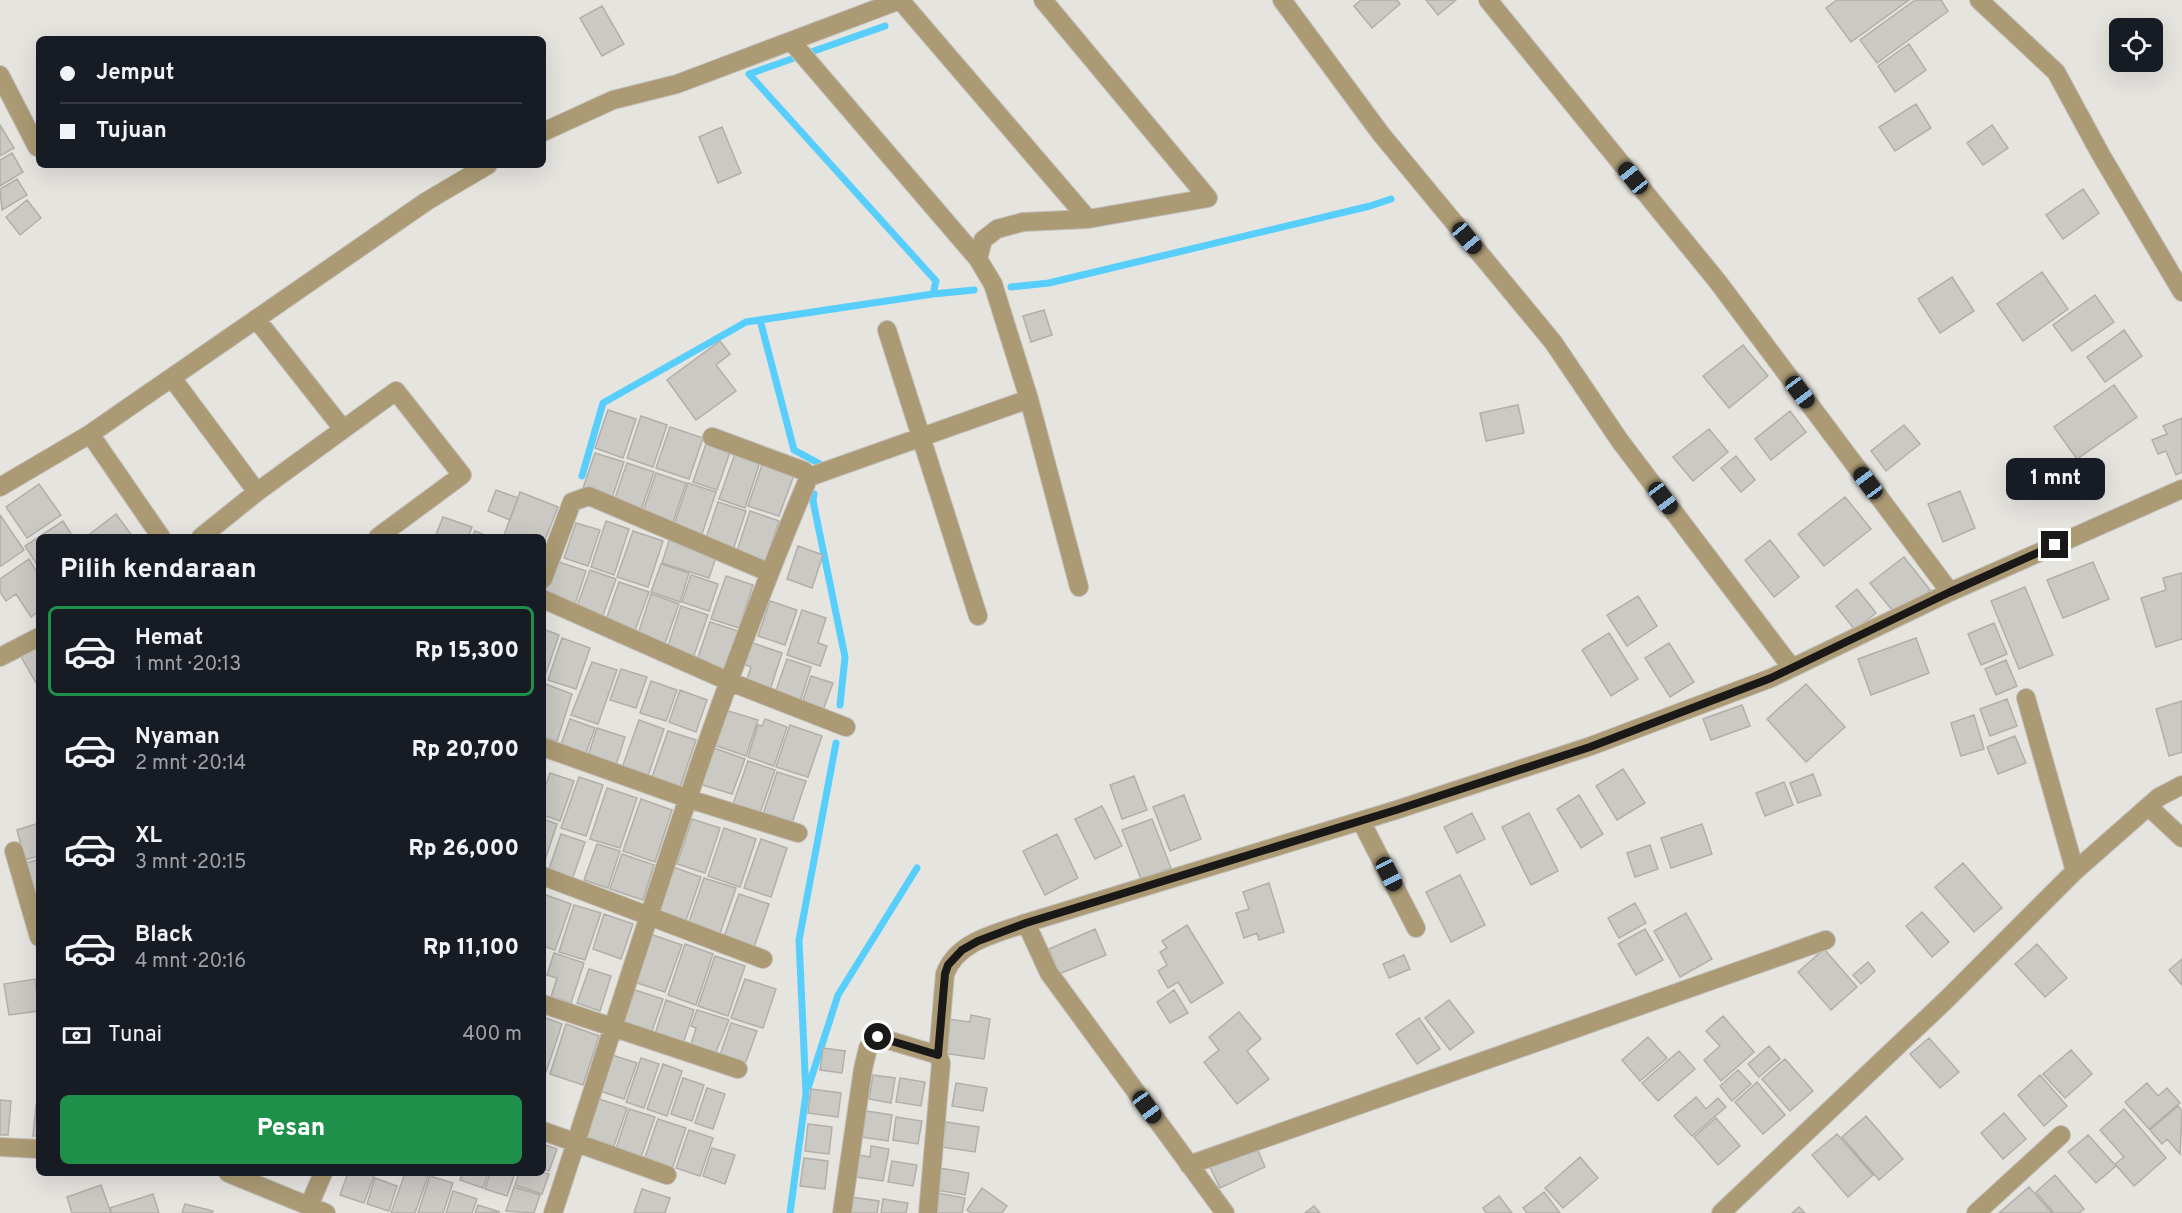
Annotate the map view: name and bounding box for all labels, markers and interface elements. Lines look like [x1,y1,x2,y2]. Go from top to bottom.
map controls [2109,18,2163,72]
button: locate [2109,18,2163,72]
text: Jemput [96,60,174,87]
text: Tujuan [96,118,167,145]
car [1615,158,1651,198]
car [1449,218,1485,258]
car [1782,372,1818,412]
callout: 1 mnt [2006,458,2104,500]
car [1850,463,1886,503]
text: 1 mnt [2030,466,2081,492]
car [1645,478,1681,518]
route end [2041,531,2068,558]
text: Pilih kendaraan [60,553,257,587]
icon: car [63,624,117,678]
text: Hemat [135,625,203,652]
text: Rp 15,300 [415,638,519,665]
text: 1 mnt · 20:13 [135,652,241,678]
icon: car [63,723,117,777]
text: Nyaman [135,724,220,751]
text: Rp 20,700 [412,737,519,764]
text: 2 mnt · 20:14 [135,751,246,777]
icon: car [63,822,117,876]
text: XL [135,823,162,850]
text: Rp 26,000 [408,836,519,863]
text: 3 mnt · 20:15 [135,850,246,876]
car [1373,854,1405,894]
icon: car [63,921,117,975]
text: Black [135,922,193,949]
text: Rp 11,100 [423,935,519,962]
text: 4 mnt · 20:16 [135,949,246,975]
icon: cash [60,1019,93,1052]
text: Tunai [108,1022,162,1049]
text: 400 m [462,1022,522,1048]
route start [864,1023,891,1050]
car [1129,1087,1165,1127]
button: Pesan [60,1095,522,1164]

